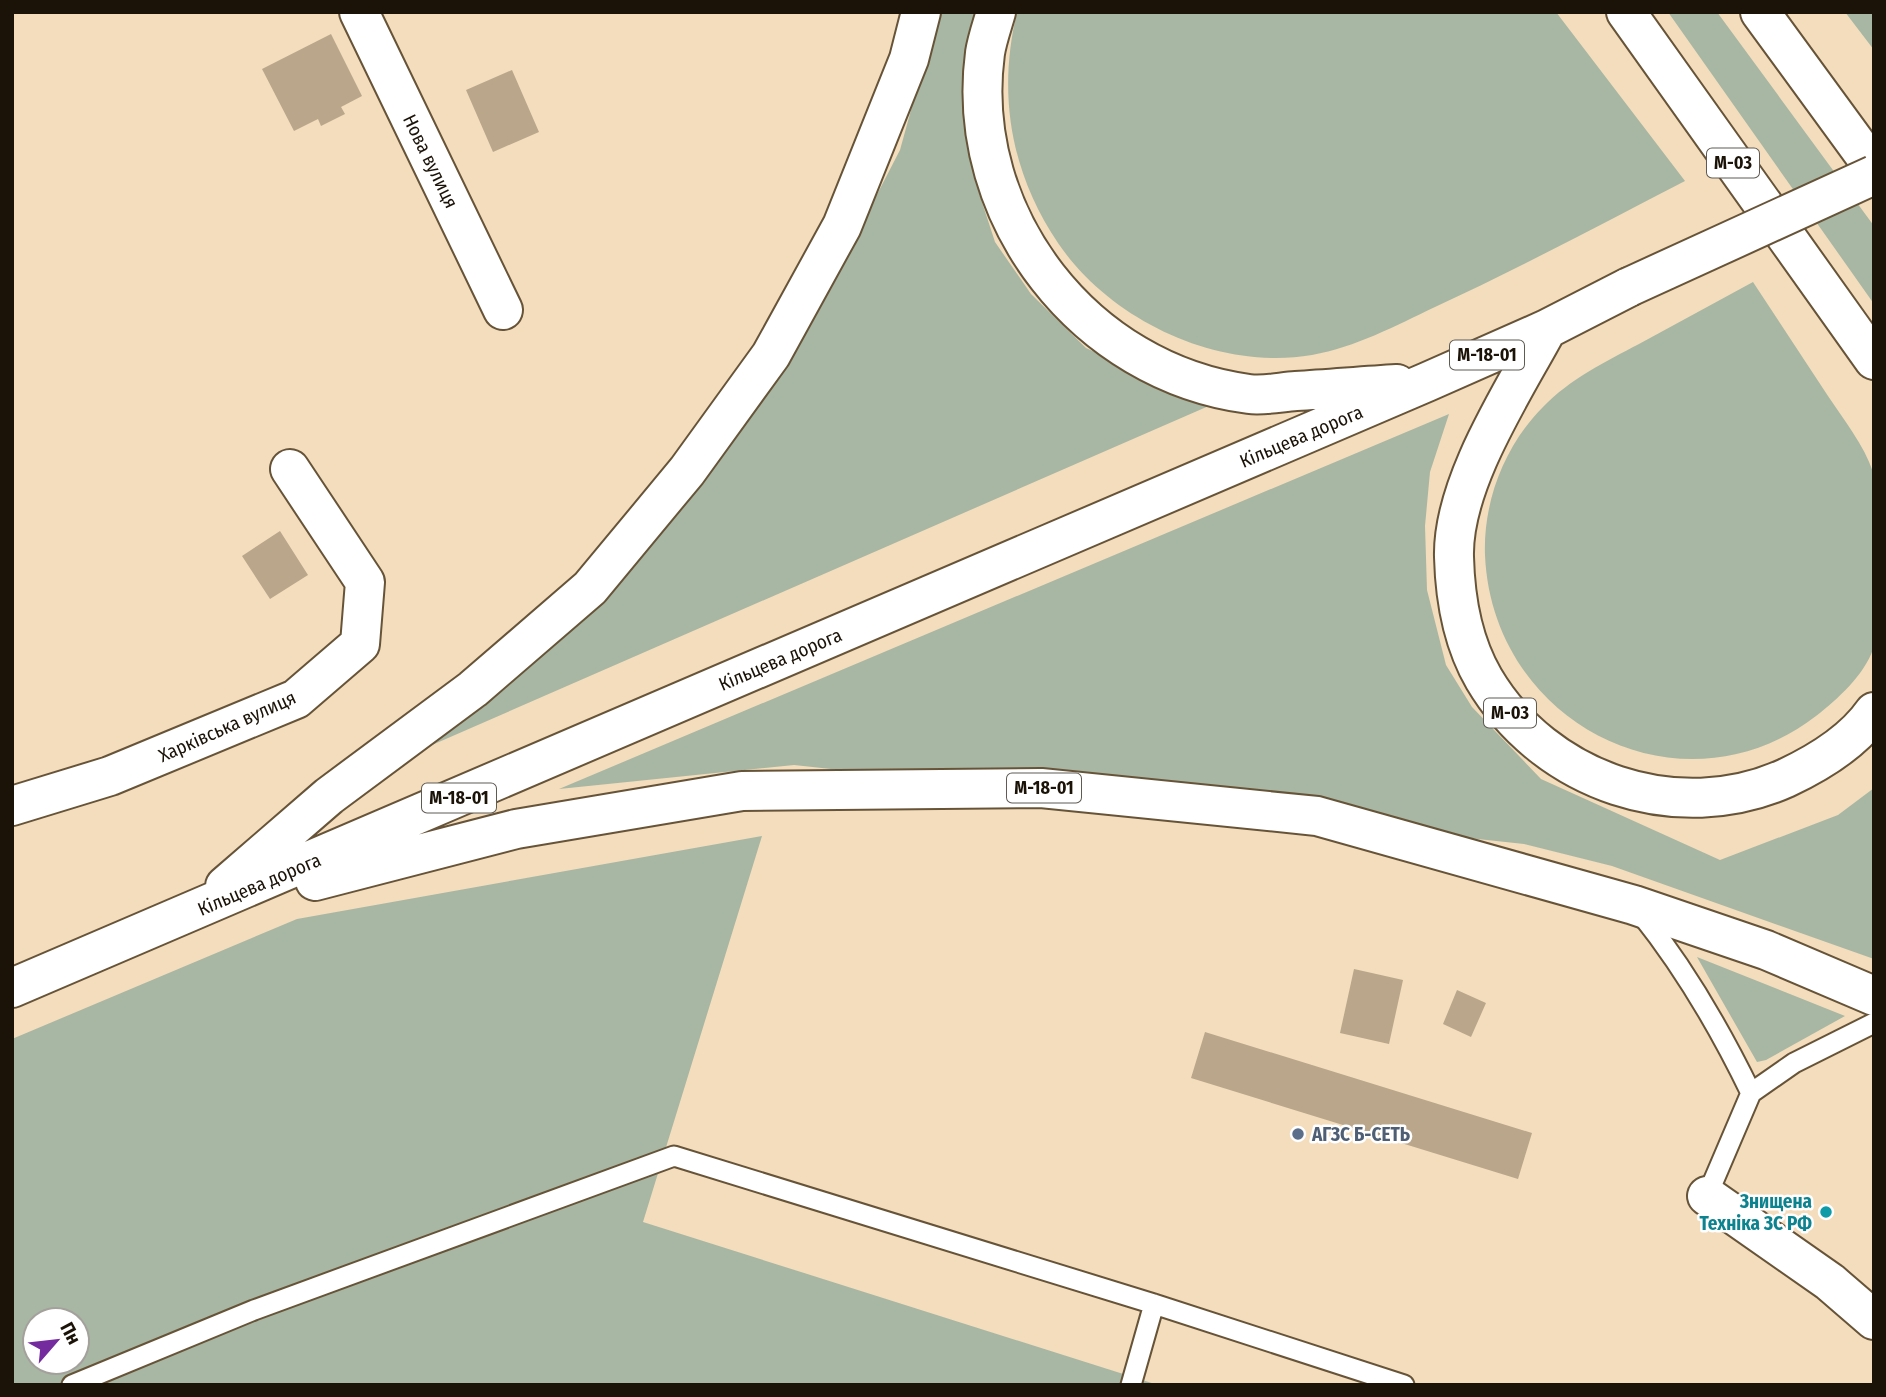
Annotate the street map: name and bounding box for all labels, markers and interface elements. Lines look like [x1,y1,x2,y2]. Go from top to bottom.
street label: Нова вулиця [398,110,463,212]
road number: М-03 [1707,148,1759,178]
road number: М-18-01 [1450,340,1524,370]
street label: Кільцева дорога [1236,400,1366,473]
street label: Кільцева дорога [715,623,845,696]
street label: Харківська вулиця [155,686,300,767]
road number: М-03 [1484,698,1536,728]
road number: М-18-01 [1007,774,1081,802]
road number: М-18-01 [422,784,496,812]
street label: Кільцева дорога [194,848,324,921]
place label: АГЗС Б-СЕТЬ [1311,1123,1411,1146]
marker: АГЗС Б-СЕТЬ [1290,1126,1306,1142]
place label: Знищена Техніка ЗС РФ [1700,1190,1812,1235]
marker: Знищена Техніка ЗС РФ [1818,1204,1834,1220]
north arrow [21,1306,91,1376]
text: Пн [55,1318,86,1348]

